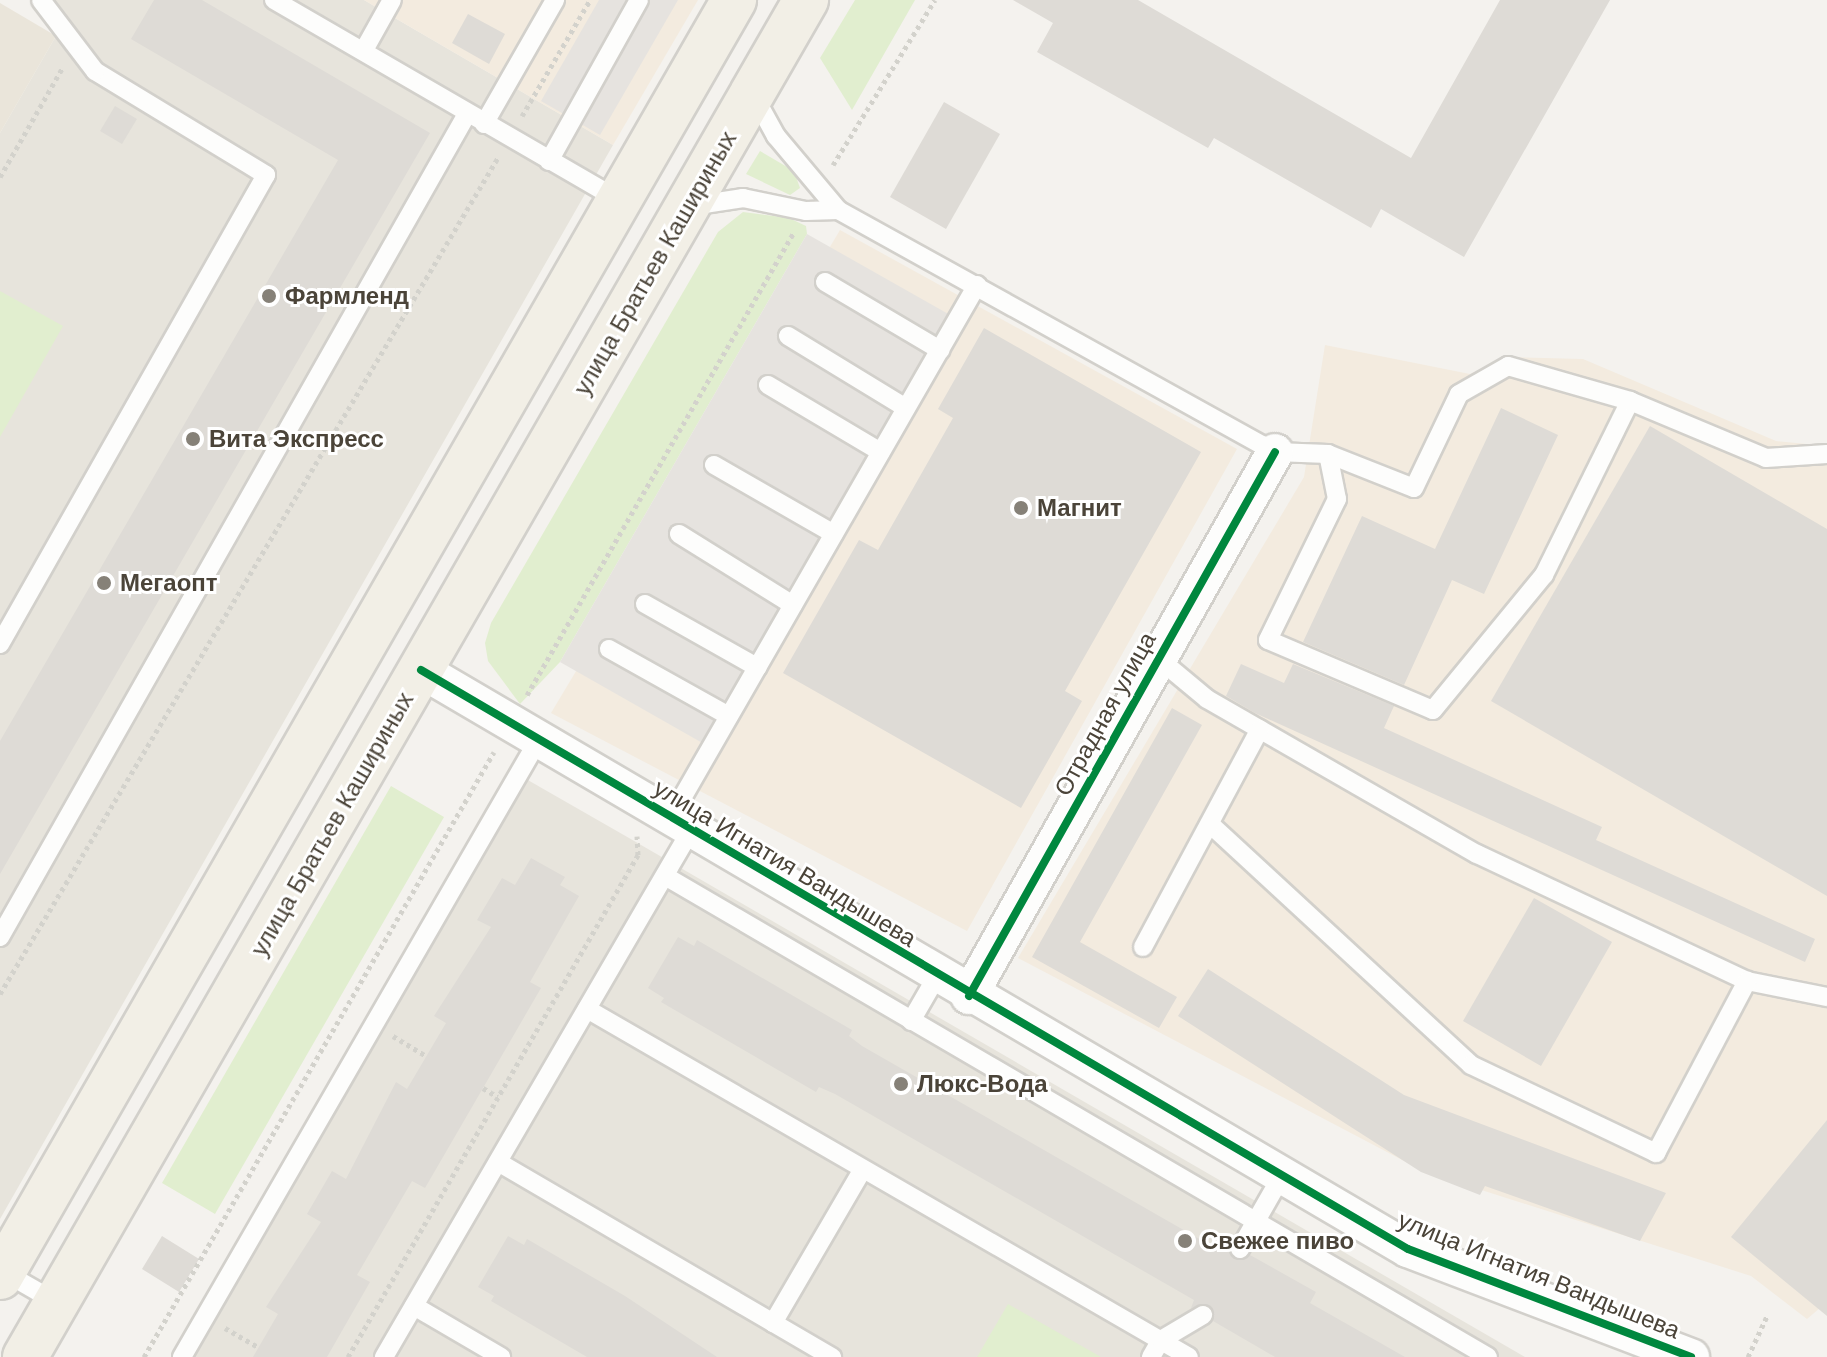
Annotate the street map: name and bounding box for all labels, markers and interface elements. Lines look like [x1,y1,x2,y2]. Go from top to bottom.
street label: улица Братьев Кашириных [568,126,742,400]
place label: Фармленд [285,282,409,310]
marker: Фармленд [260,287,278,305]
place label: Вита Экспресс [209,425,384,453]
marker: Вита Экспресс [184,430,202,448]
place label: Магнит [1037,494,1122,522]
marker: Магнит [1012,499,1030,517]
place label: Мегаопт [120,569,218,597]
marker: Мегаопт [95,574,113,592]
street label: Отрадная улица [1048,627,1162,801]
street label: улица Братьев Кашириных [245,687,419,961]
street label: улица Игнатия Вандышева [649,773,921,953]
place label: Люкс-Вода [917,1070,1048,1098]
marker: Люкс-Вода [892,1075,910,1093]
street label: улица Игнатия Вандышева [1394,1205,1684,1345]
place label: Свежее пиво [1201,1227,1354,1255]
marker: Свежее пиво [1176,1232,1194,1250]

